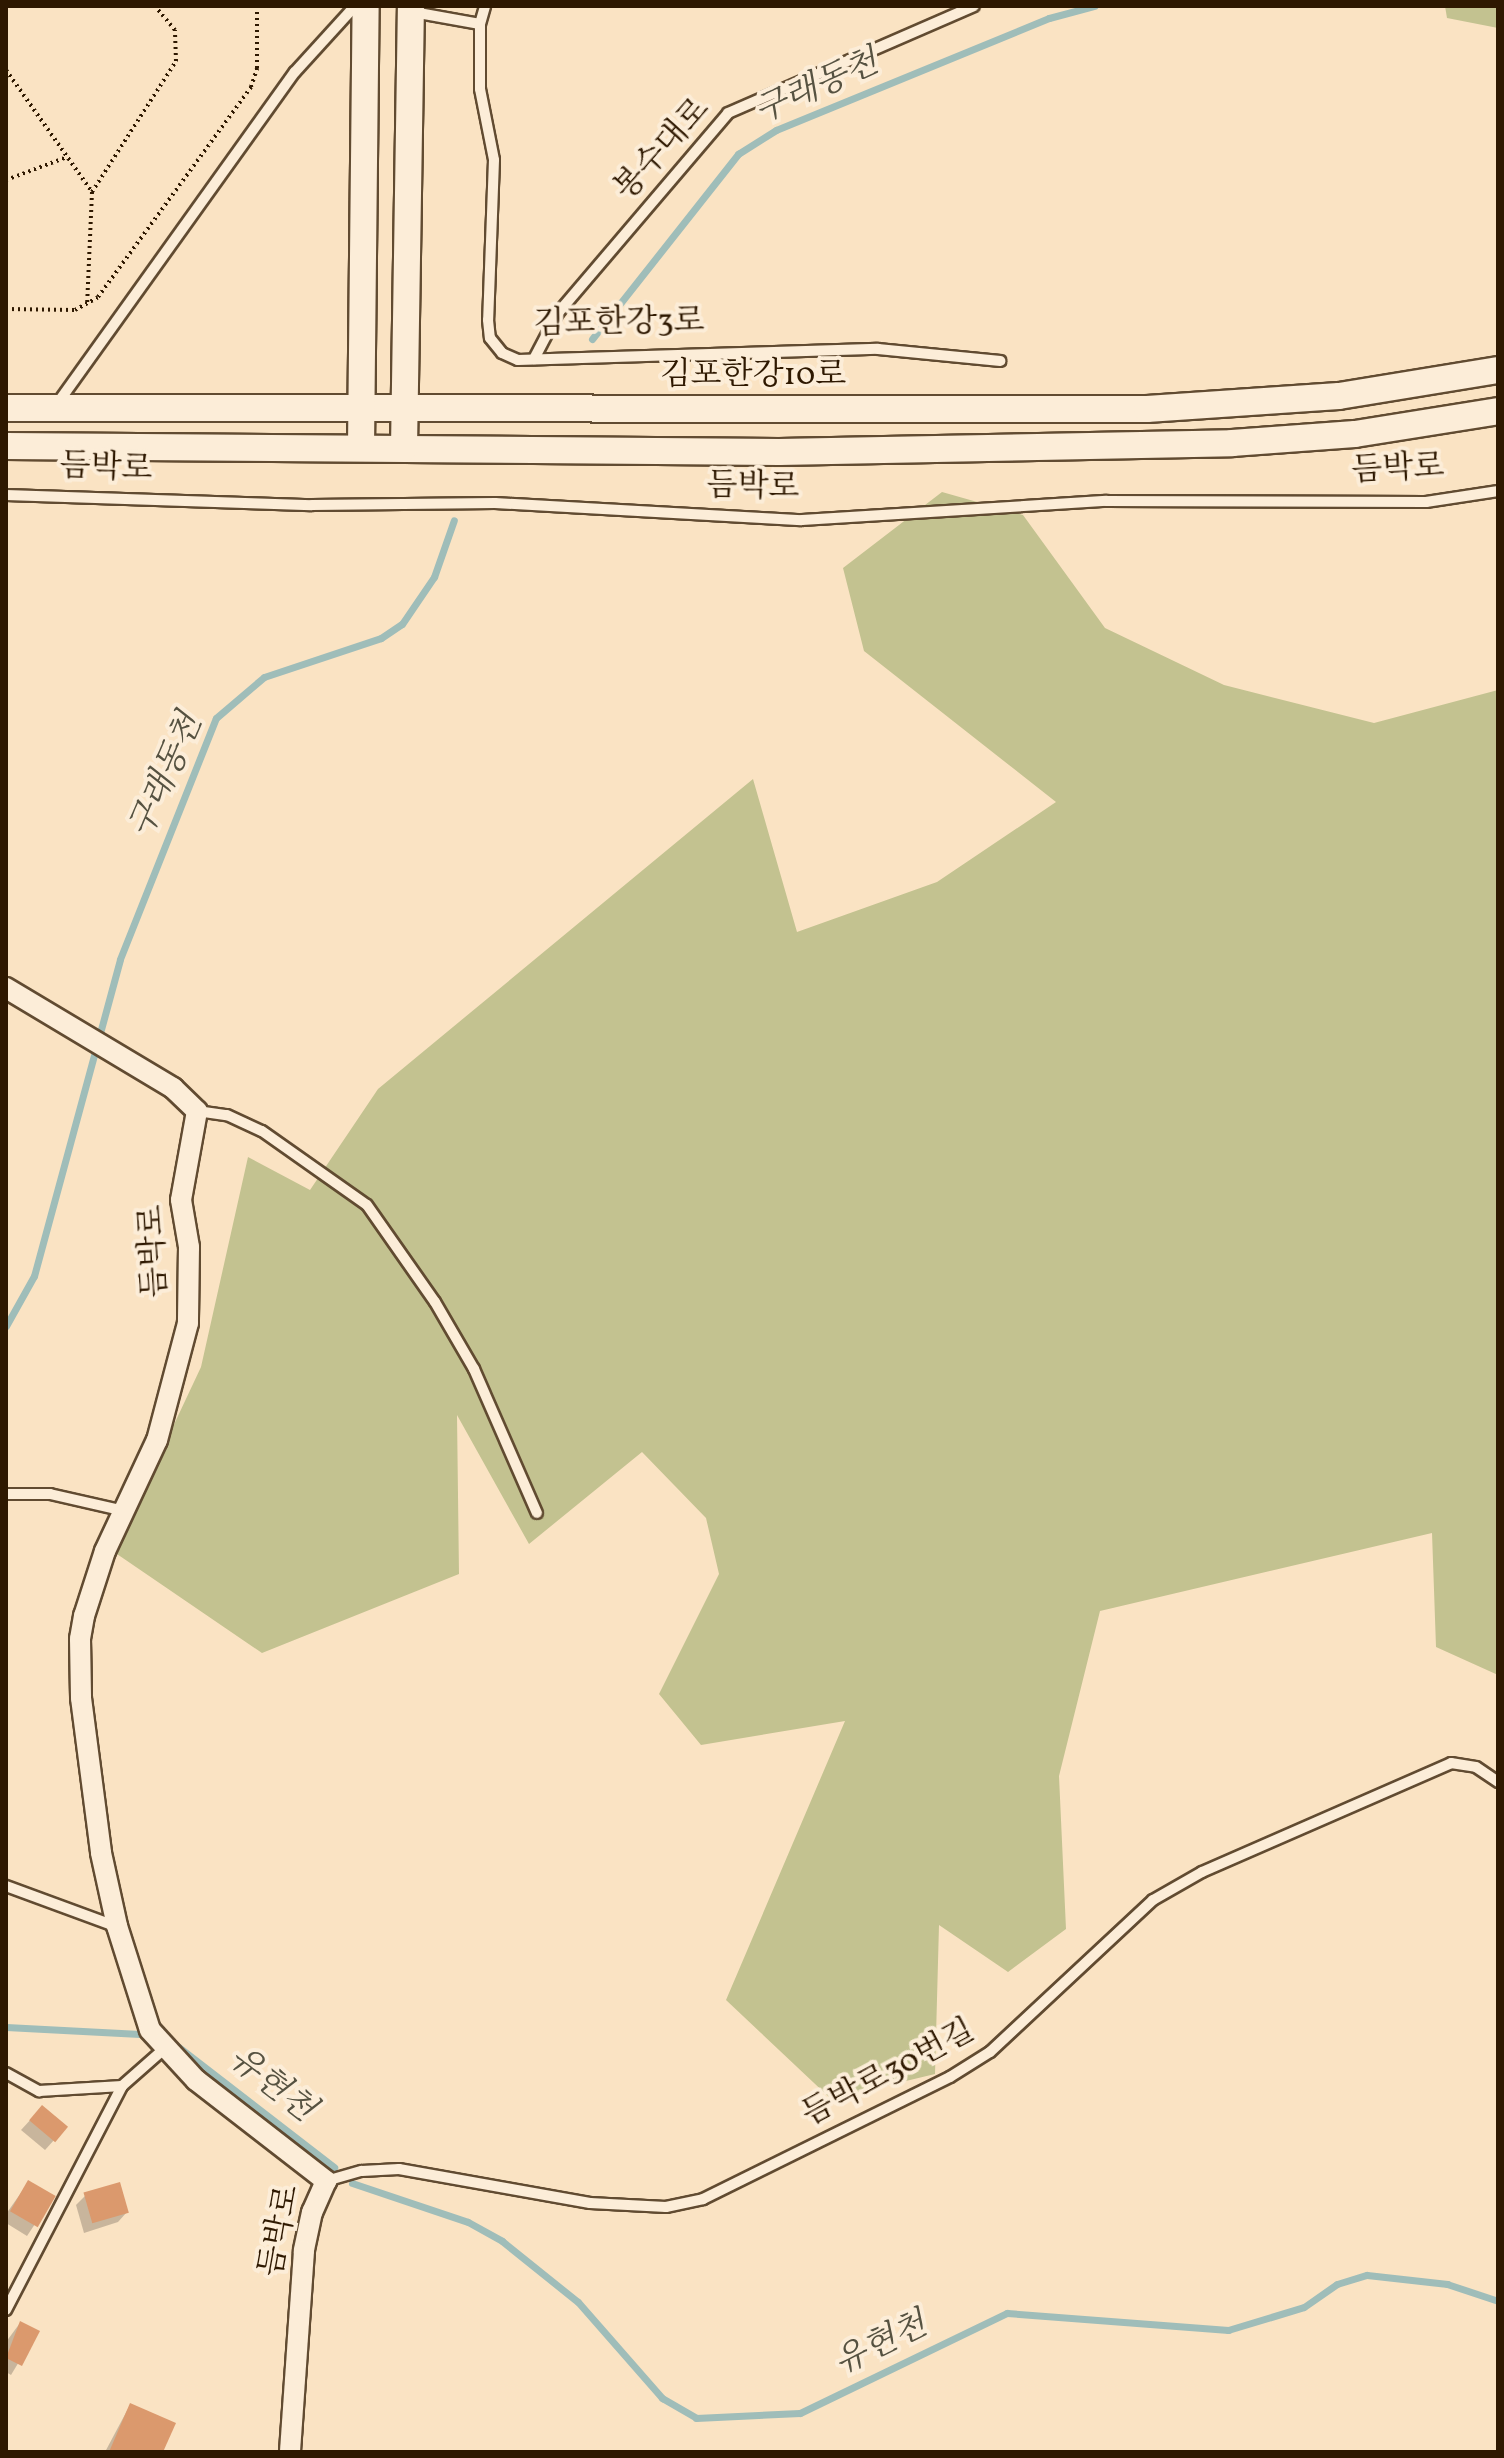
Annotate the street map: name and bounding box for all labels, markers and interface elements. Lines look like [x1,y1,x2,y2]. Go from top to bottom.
water label: 구래동천 [749,43,885,133]
street label: 봉수대로 [607,91,719,209]
street label: 김포한강3로 [533,303,705,345]
street label: 김포한강10로 [660,357,846,395]
street label: 듬박로 [59,448,153,490]
street label: 듬박로 [1351,448,1445,492]
street label: 듬박로 [706,468,800,508]
water label: 구래동천 [122,708,212,844]
street label: 듬박로 [133,1204,177,1298]
street label: 듬박로30번길 [796,2013,982,2135]
water label: 유현천 [220,2039,322,2131]
street label: 듬박로 [253,2182,309,2280]
water label: 유현천 [828,2305,934,2385]

